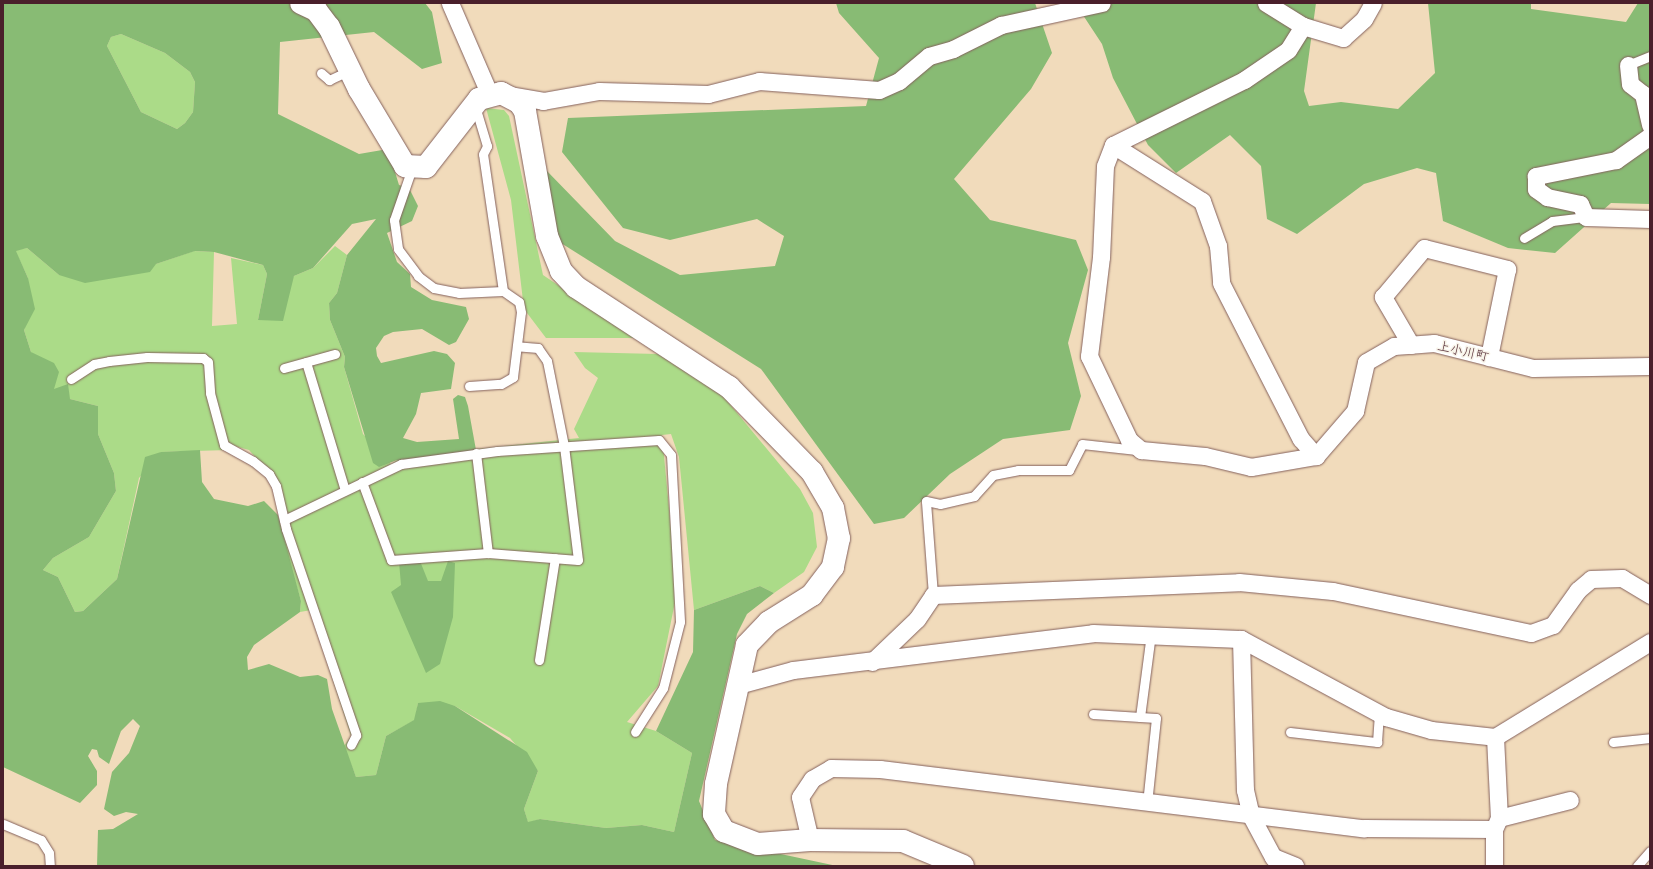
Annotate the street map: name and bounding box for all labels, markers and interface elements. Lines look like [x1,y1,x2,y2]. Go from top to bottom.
street label: 上小川町 [1436,338,1490,364]

